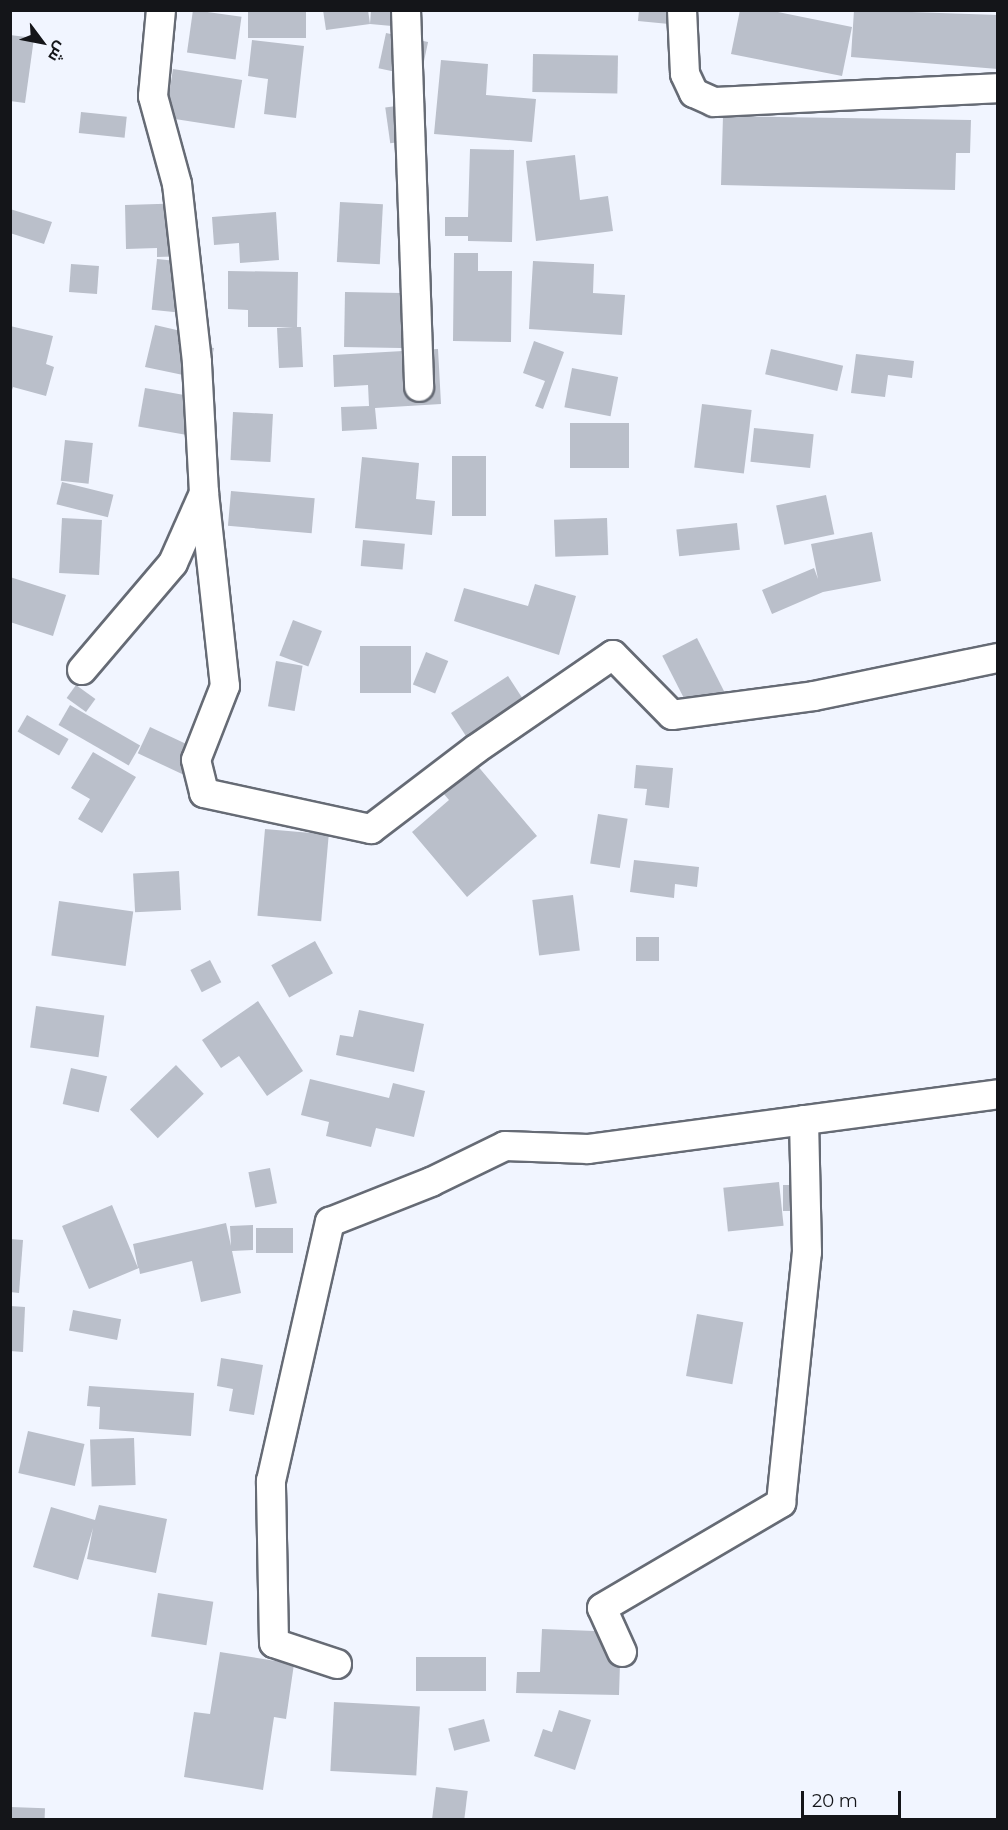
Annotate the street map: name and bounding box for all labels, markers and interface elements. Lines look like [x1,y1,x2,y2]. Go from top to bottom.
north arrow [12,12,72,72]
text: ش [44,38,71,66]
scale bar [804,1779,904,1817]
text: 20 m [812,1790,858,1812]

